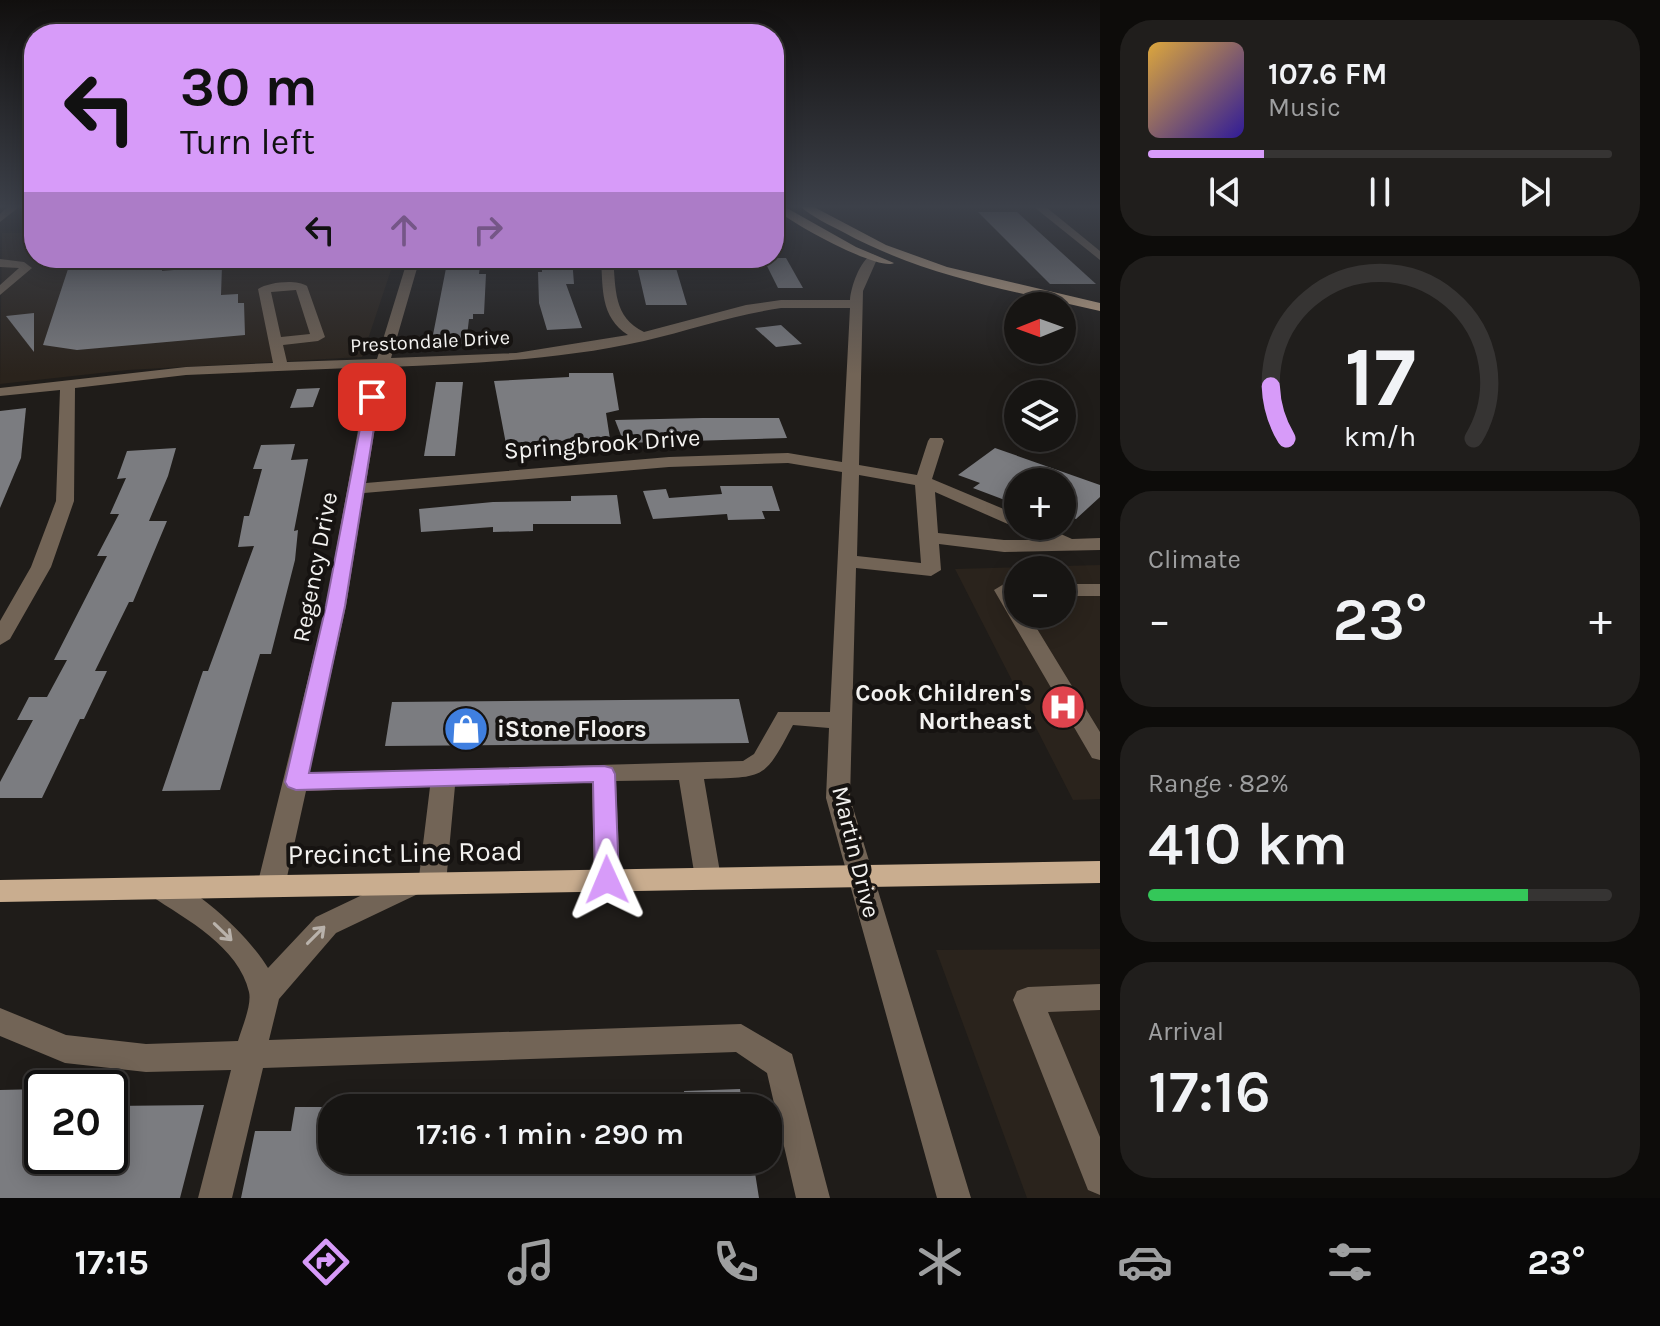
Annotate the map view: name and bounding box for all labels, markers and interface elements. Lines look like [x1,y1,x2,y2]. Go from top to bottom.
text: 30 m [180,54,318,119]
icon: left [48,56,152,160]
text: 107.6 FM [1268,56,1387,92]
text: Music [1268,92,1341,123]
text: Turn left [180,121,315,163]
icon: previous [1203,170,1247,214]
icon: pause [1358,170,1402,214]
icon: next [1513,170,1557,214]
icon: left [298,208,342,252]
icon: ahead [382,208,426,252]
icon: right [466,208,510,252]
north arrow [1004,292,1076,364]
map controls [1004,292,1076,628]
street label: Prestondale Drive [350,326,510,357]
text: 17 [1344,329,1416,426]
pin [338,363,406,431]
icon: arrive [350,375,394,419]
button: layers [1004,380,1076,452]
text: km/h [1344,421,1416,454]
street label: Springbrook Drive [503,423,701,465]
button: + [1004,468,1076,540]
street label: Regency Drive [287,489,343,645]
text: Climate [1148,544,1241,575]
button: − [1004,556,1076,628]
text: 23° [1332,585,1428,655]
text: − [1148,595,1171,646]
text: + [1589,595,1612,646]
place label: Cook Children's Northeast [855,679,1032,735]
hospital icon: Cook Children's Northeast [1039,683,1087,731]
shop icon: iStone Floors [442,705,490,753]
place label: iStone Floors [497,715,647,743]
text: Range · 82% [1148,768,1289,799]
street label: Martin Drive [826,783,886,921]
text: 410 km [1148,809,1348,879]
street label: Precinct Line Road [287,834,523,871]
position arrow [565,838,649,922]
one-way arrow [213,922,233,941]
one-way arrow [306,926,325,945]
text: Arrival [1148,1016,1224,1047]
text: 17:16 [1148,1057,1271,1127]
speed limit sign: 20 [24,1070,128,1174]
text: 17:16 · 1 min · 290 m [416,1116,684,1152]
icon: directions [298,1234,354,1290]
icon: music [503,1234,559,1290]
icon: phone [708,1234,764,1290]
icon: climate [912,1234,968,1290]
icon: car [1117,1234,1173,1290]
icon: filters [1322,1234,1378,1290]
text: 17:15 [74,1241,149,1283]
text: 23° [1527,1241,1585,1283]

